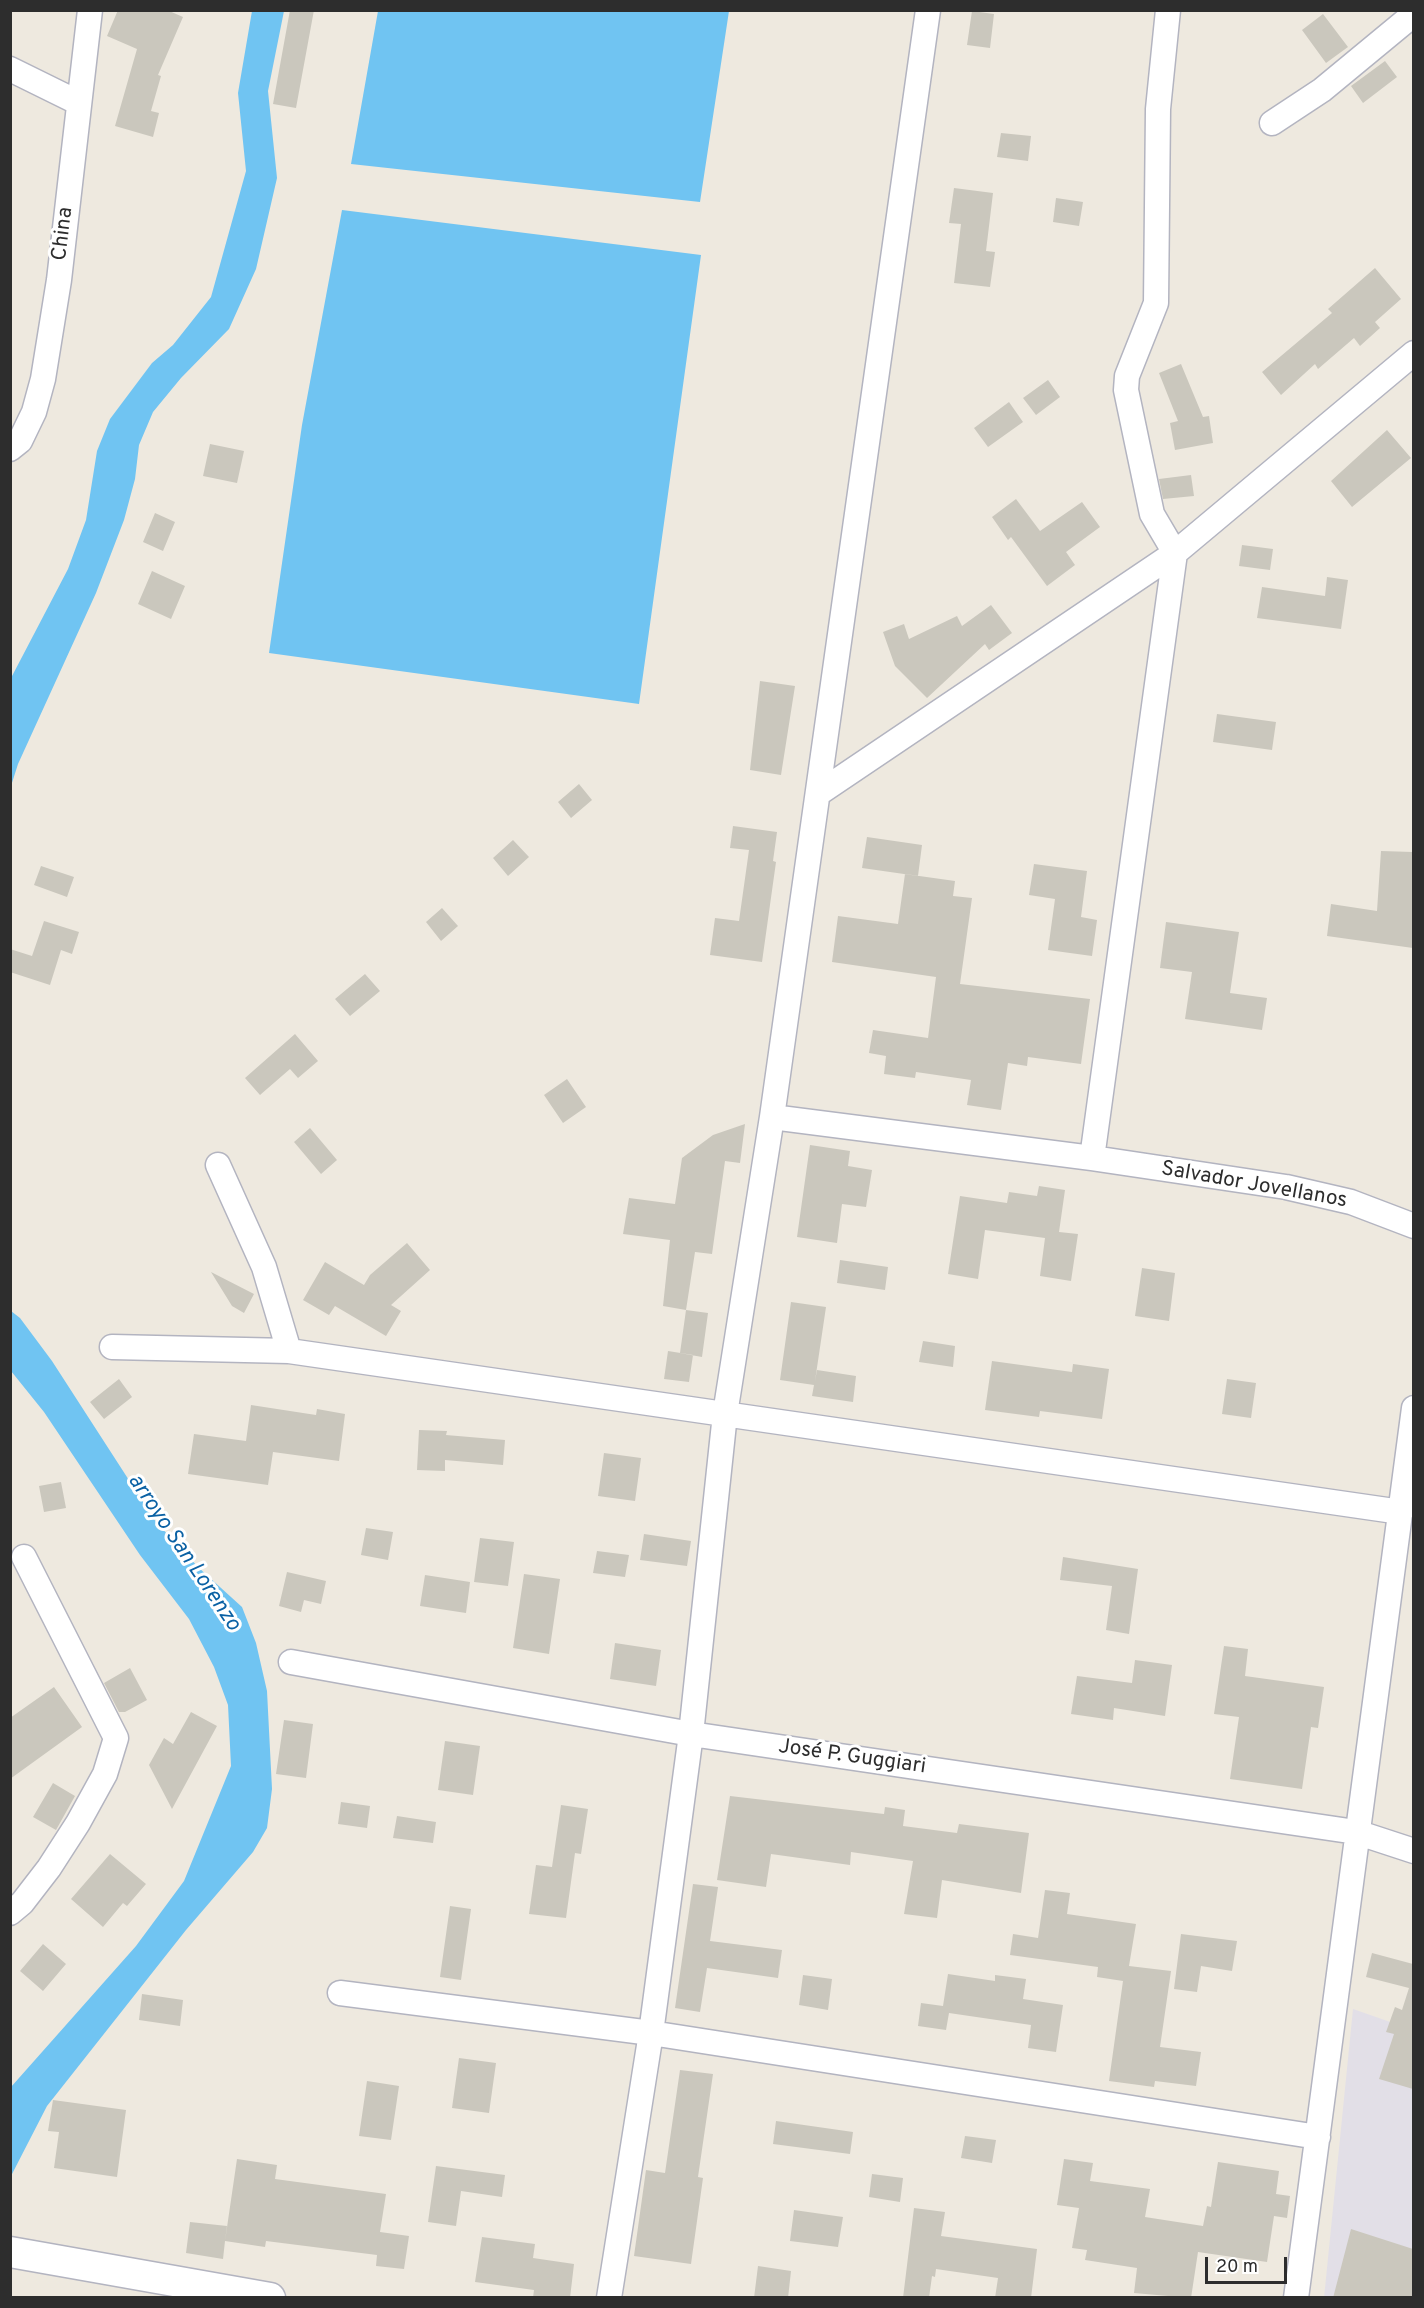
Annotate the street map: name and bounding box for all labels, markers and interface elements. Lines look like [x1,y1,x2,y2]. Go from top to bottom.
street label: China [48,206,80,262]
street label: Salvador Jovellanos [1159,1157,1349,1215]
water label: arroyo San Lorenzo [121,1469,245,1637]
street label: José P. Guggiari [777,1735,927,1781]
scale bar [1208,2245,1290,2283]
text: 20 m [1216,2256,1258,2279]

